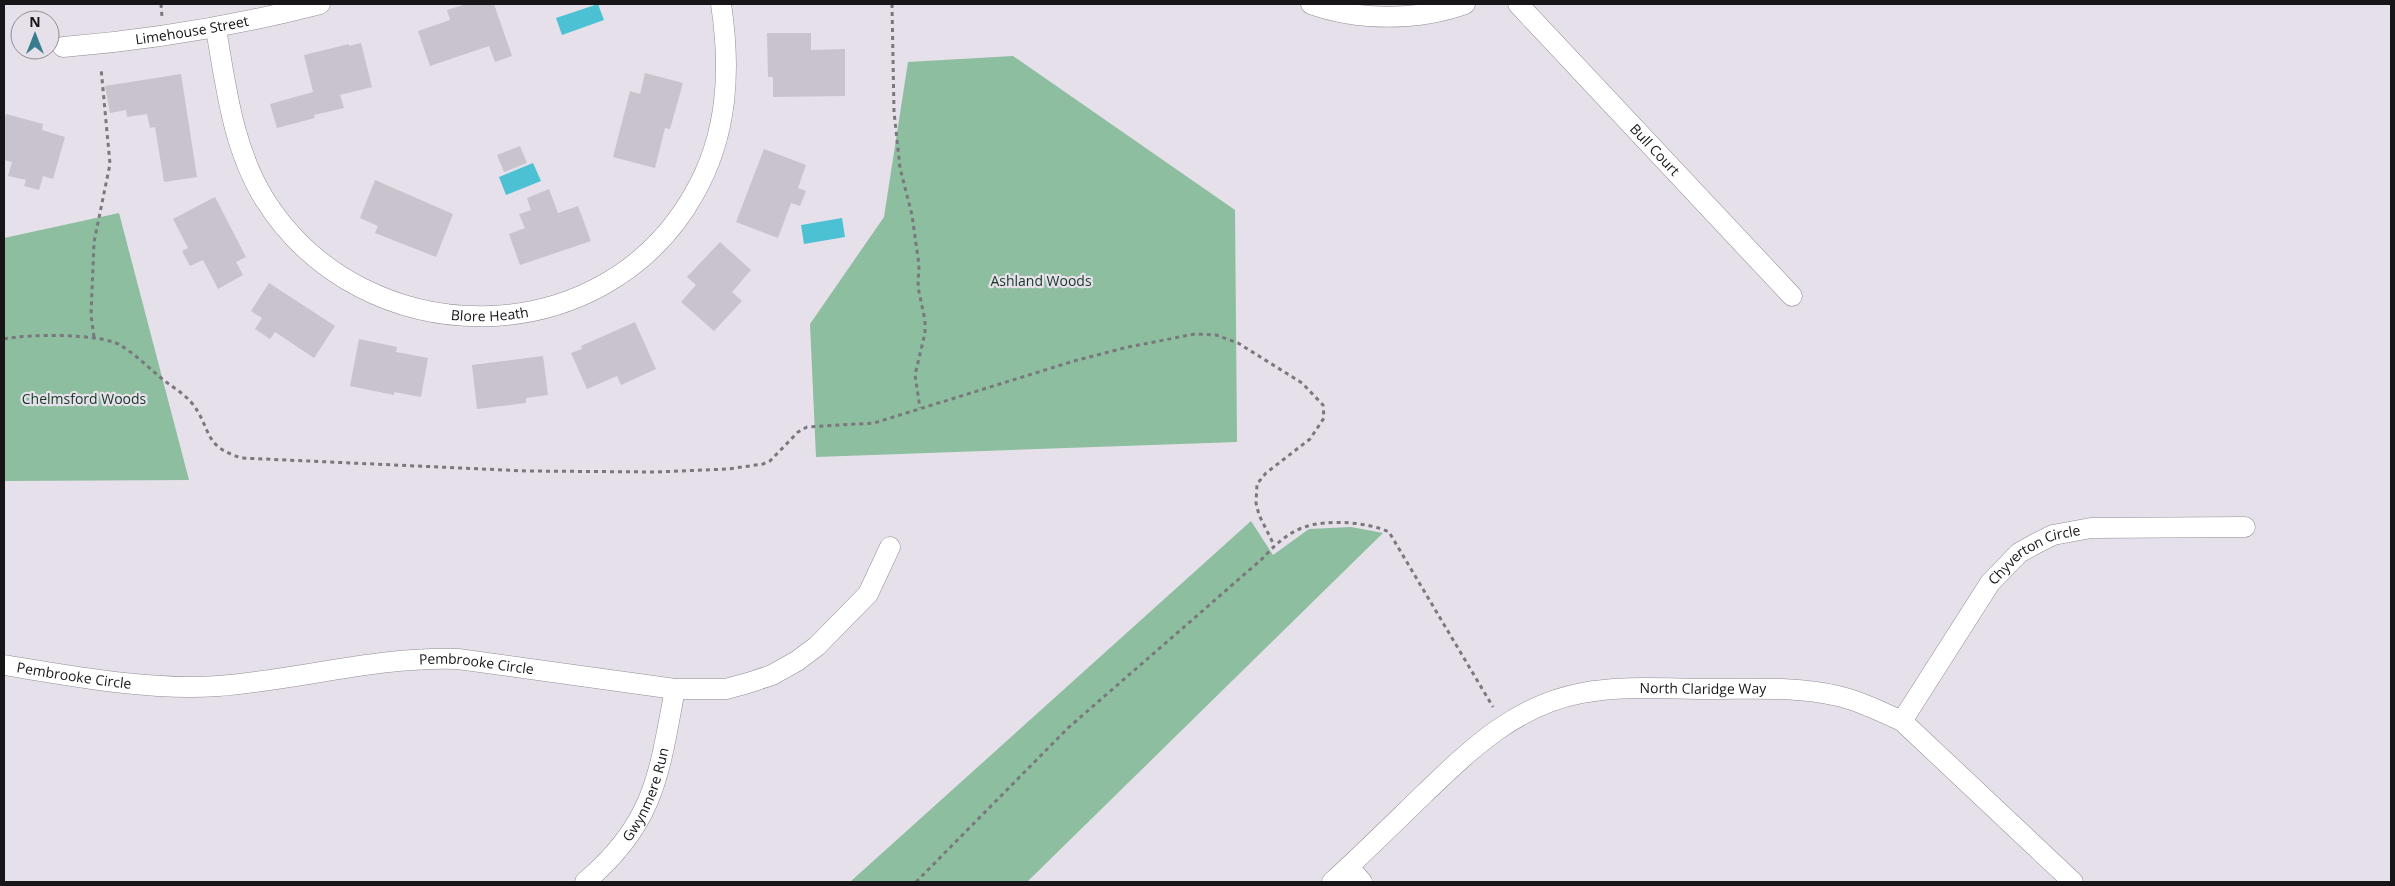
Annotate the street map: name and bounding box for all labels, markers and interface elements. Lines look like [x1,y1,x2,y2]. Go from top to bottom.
north arrow [10,10,60,60]
street label: Limehouse Street [134,11,250,48]
text: N [29,12,41,31]
street label: Bull Court [1626,119,1684,180]
park label: Ashland Woods [990,271,1092,290]
street label: Blore Heath [450,302,530,325]
park label: Chelmsford Woods [22,389,147,408]
street label: Chyverton Circle [1983,520,2082,589]
street label: Pembrooke Circle [418,649,535,678]
street label: Pembrooke Circle [15,657,133,693]
street label: North Claridge Way [1639,678,1767,698]
street label: Gwynmere Run [618,746,673,845]

